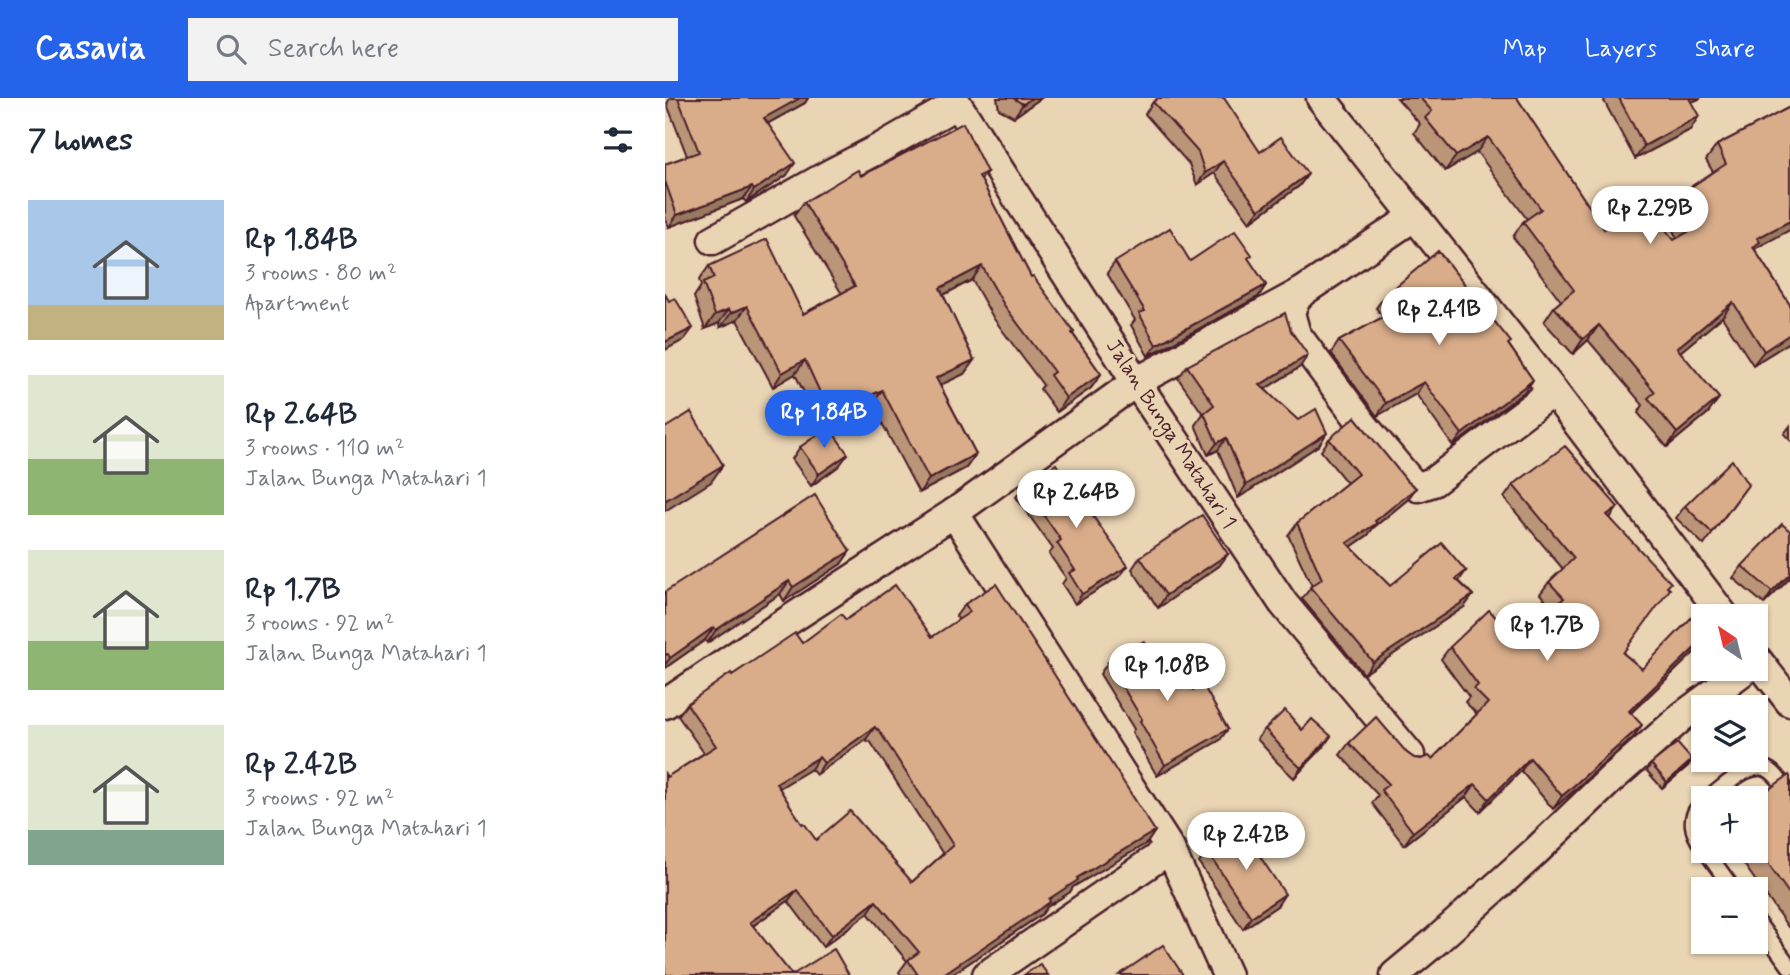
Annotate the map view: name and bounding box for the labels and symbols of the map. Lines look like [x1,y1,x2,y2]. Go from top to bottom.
pin: Rp 2.29B [1578,186,1722,246]
pin: Rp 2.41B [1367,288,1511,347]
street label: Jalan Bunga Matahari 1 [1098,334,1243,535]
pin: Rp 1.84B [752,390,896,450]
pin: Rp 2.64B [1004,470,1148,530]
pin: Rp 1.7B [1482,603,1612,663]
north arrow [1691,604,1767,681]
pin: Rp 1.08B [1095,644,1239,703]
pin: Rp 2.42B [1174,812,1318,872]

